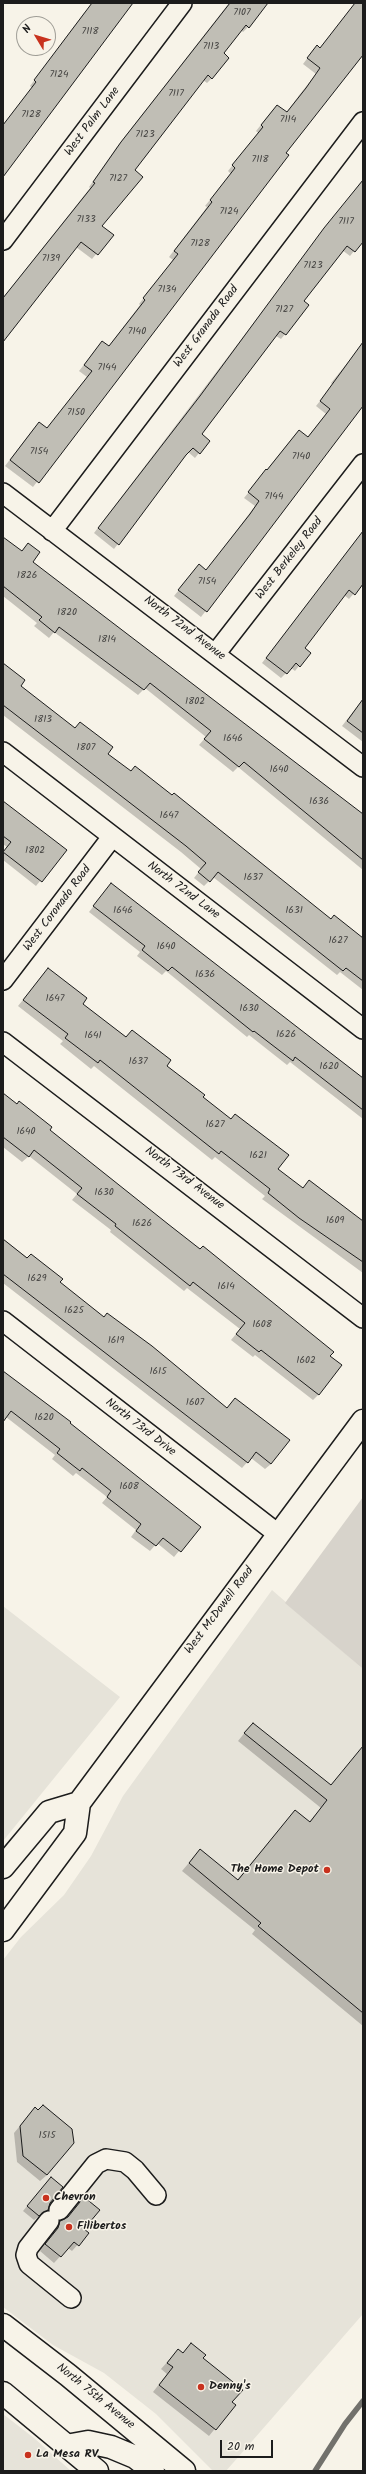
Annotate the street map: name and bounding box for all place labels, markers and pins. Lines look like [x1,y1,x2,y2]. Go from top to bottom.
place label: The Home Depot [230,1863,319,1877]
marker: The Home Depot [322,1865,332,1875]
place label: Chevron [54,2191,96,2205]
marker: Chevron [41,2193,51,2203]
place label: Filibertos [77,2220,126,2234]
marker: Filibertos [64,2222,74,2232]
place label: Denny's [209,2380,251,2394]
marker: Denny's [196,2382,206,2392]
place label: La Mesa RV [36,2448,98,2462]
marker: La Mesa RV [23,2450,33,2460]

